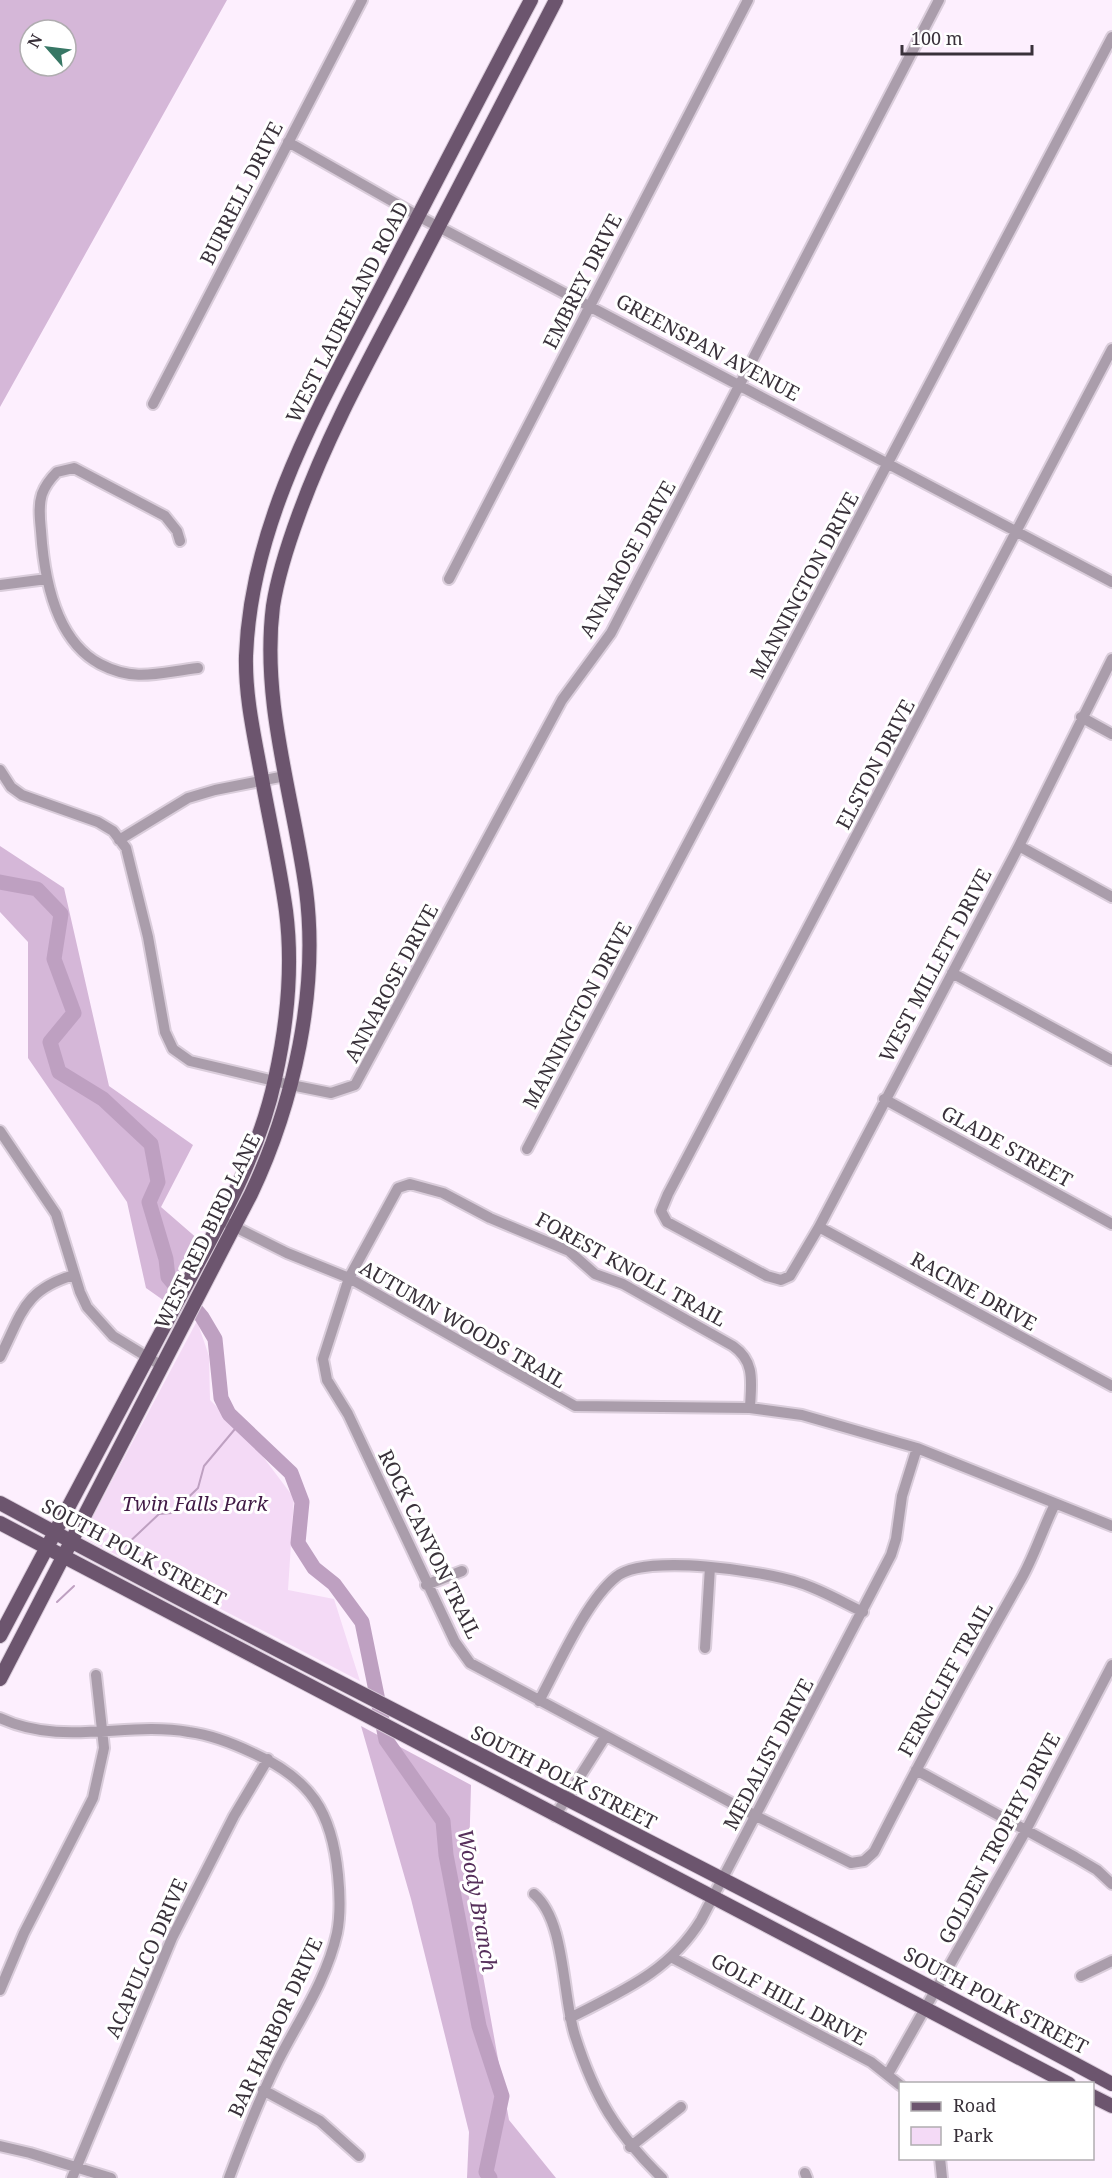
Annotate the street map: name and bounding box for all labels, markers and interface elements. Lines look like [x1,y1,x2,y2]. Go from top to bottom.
north arrow [18,18,78,78]
scale bar [902,18,1032,56]
text: 100 m [911,26,963,50]
text: N [22,30,48,52]
street label: BURRELL DRIVE [193,117,289,269]
street label: WEST LAURELAND ROAD [279,197,415,427]
street label: EMBREY DRIVE [536,209,628,353]
street label: GREENSPAN AVENUE [611,287,805,407]
street label: ANNAROSE DRIVE [573,476,681,642]
street label: MANNINGTON DRIVE [743,487,865,683]
street label: ELSTON DRIVE [829,694,921,834]
street label: WEST MILLETT DRIVE [872,864,998,1066]
street label: ANNAROSE DRIVE [338,899,444,1067]
street label: MANNINGTON DRIVE [516,917,638,1113]
street label: GLADE STREET [937,1099,1077,1193]
street label: WEST RED BIRD LANE [148,1129,266,1333]
street label: FOREST KNOLL TRAIL [531,1205,731,1333]
street label: RACINE DRIVE [906,1245,1042,1337]
street label: AUTUMN WOODS TRAIL [355,1254,571,1394]
street label: ROCK CANYON TRAIL [372,1445,488,1643]
park label: Twin Falls Park [122,1490,269,1517]
street label: SOUTH POLK STREET [37,1492,231,1612]
street label: FERNCLIFF TRAIL [891,1597,999,1761]
street label: MEDALIST DRIVE [717,1673,819,1835]
street label: SOUTH POLK STREET [467,1718,661,1836]
street label: GOLDEN TROPHY DRIVE [932,1728,1066,1948]
water label: Woody Branch [452,1827,504,1974]
street label: ACAPULCO DRIVE [99,1874,193,2042]
street label: BAR HARBOR DRIVE [221,1933,329,2121]
street label: SOUTH POLK STREET [899,1940,1093,2060]
street label: GOLF HILL DRIVE [706,1947,872,2051]
legend [899,2082,1094,2160]
text: Road [953,2093,996,2117]
text: Park [953,2123,993,2147]

